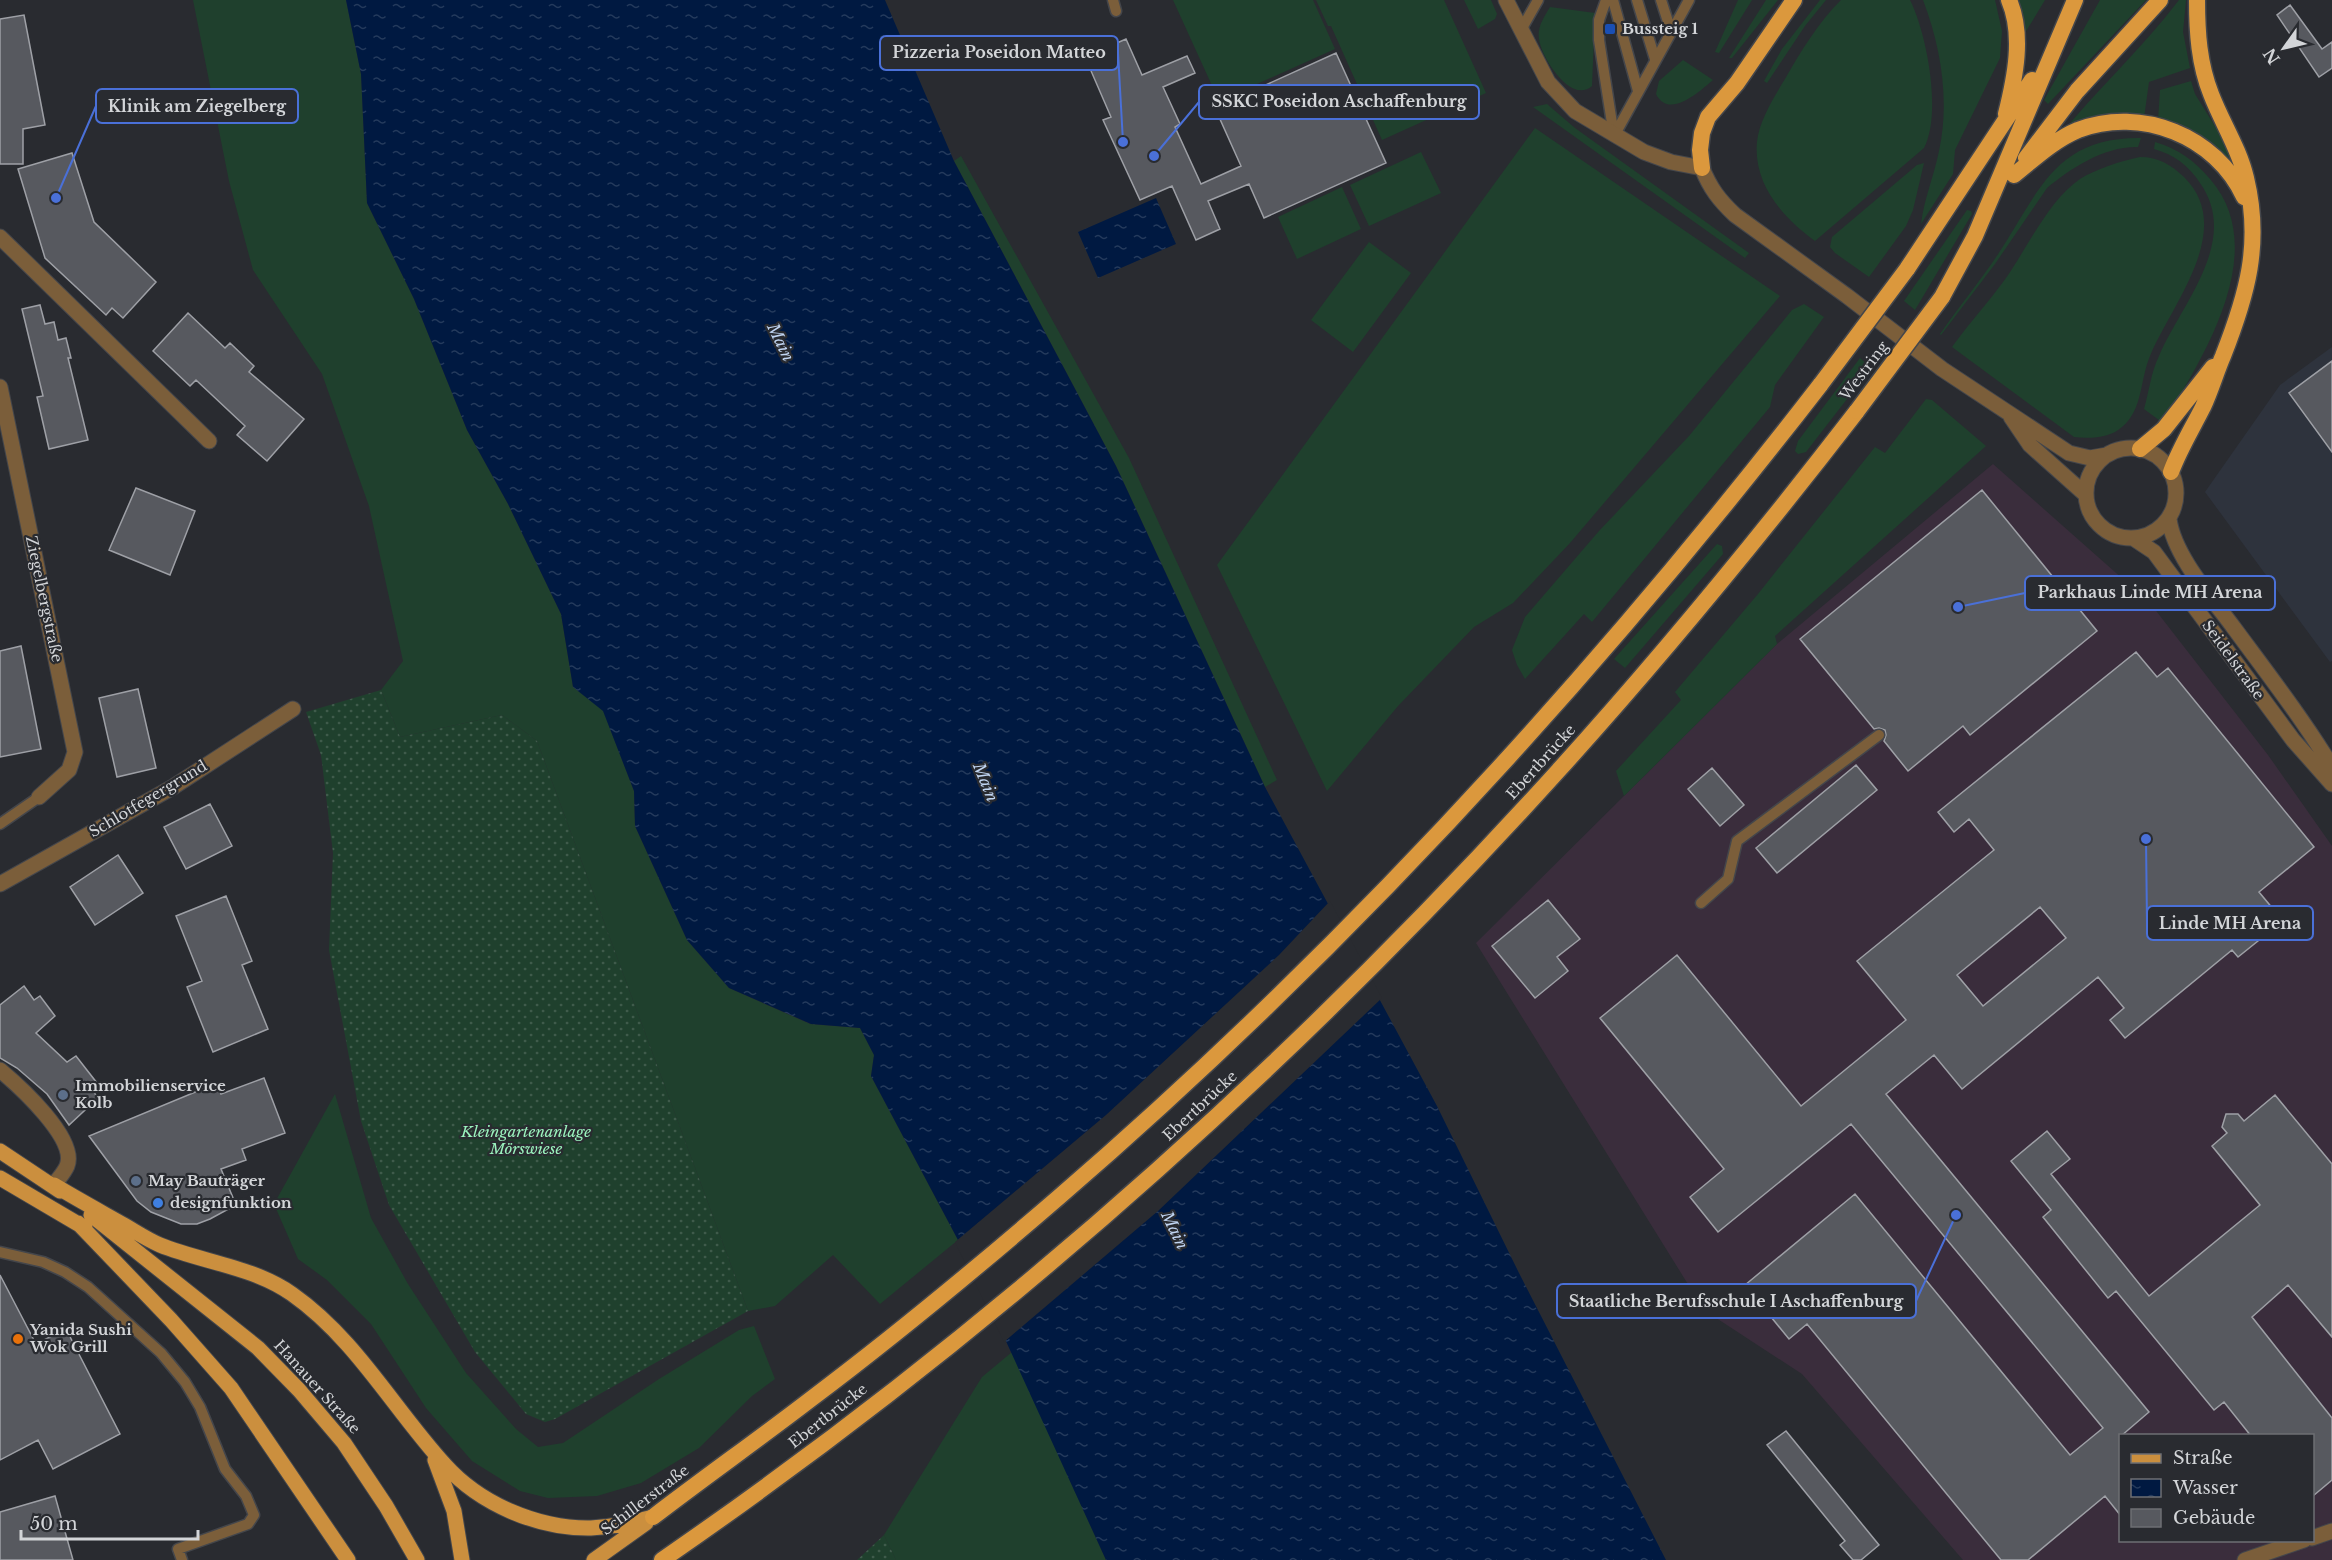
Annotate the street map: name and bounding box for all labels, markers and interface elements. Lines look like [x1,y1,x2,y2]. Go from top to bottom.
north arrow [2254,18,2314,78]
place label: Bussteig 1 [1622,19,1698,38]
marker: Bussteig 1 [1603,22,1617,36]
callout: Pizzeria Poseidon Matteo [880,36,1118,70]
text: Pizzeria Poseidon Matteo [892,42,1106,62]
text: N [2259,45,2284,68]
callout: SSKC Poseidon Aschaffenburg [1199,85,1479,119]
callout: Klinik am Ziegelberg [96,89,298,123]
text: SSKC Poseidon Aschaffenburg [1211,91,1468,111]
text: Klinik am Ziegelberg [108,96,287,116]
water label: Main [763,319,799,365]
street label: Westring [1835,337,1893,405]
street label: Ziegelbergstraße [22,534,67,664]
callout: Parkhaus Linde MH Arena [2025,576,2275,610]
text: Parkhaus Linde MH Arena [2037,582,2263,602]
street label: Seidelstraße [2198,616,2269,703]
street label: Ebertbrücke [1502,720,1579,803]
street label: Schlotfegergrund [85,756,210,841]
water label: Main [969,759,1003,804]
callout: Linde MH Arena [2147,906,2313,940]
text: Linde MH Arena [2159,913,2301,933]
street label: Ebertbrücke [1159,1066,1241,1145]
place label: Immobilienservice Kolb [75,1076,226,1112]
marker: Immobilienservice Kolb [56,1088,70,1102]
park label: Kleingartenanlage Mörswiese [460,1122,591,1158]
place label: May Bauträger [148,1171,266,1190]
marker: May Bauträger [129,1174,143,1188]
place label: designfunktion [170,1193,292,1212]
marker: designfunktion [151,1196,165,1210]
water label: Main [1157,1207,1193,1253]
callout: Staatliche Berufsschule I Aschaffenburg [1557,1284,1916,1318]
text: Staatliche Berufsschule I Aschaffenburg [1569,1291,1905,1311]
place label: Yanida Sushi Wok Grill [29,1320,132,1356]
marker: Yanida Sushi Wok Grill [11,1332,25,1346]
street label: Hanauer Straße [270,1336,365,1438]
street label: Ebertbrücke [785,1379,871,1452]
legend [2119,1434,2314,1542]
text: Straße [2173,1447,2233,1469]
street label: Schillerstraße [597,1460,693,1539]
text: Wasser [2172,1477,2238,1499]
scale bar [21,1503,198,1541]
text: Gebäude [2173,1507,2255,1529]
text: 50 m [30,1513,78,1535]

